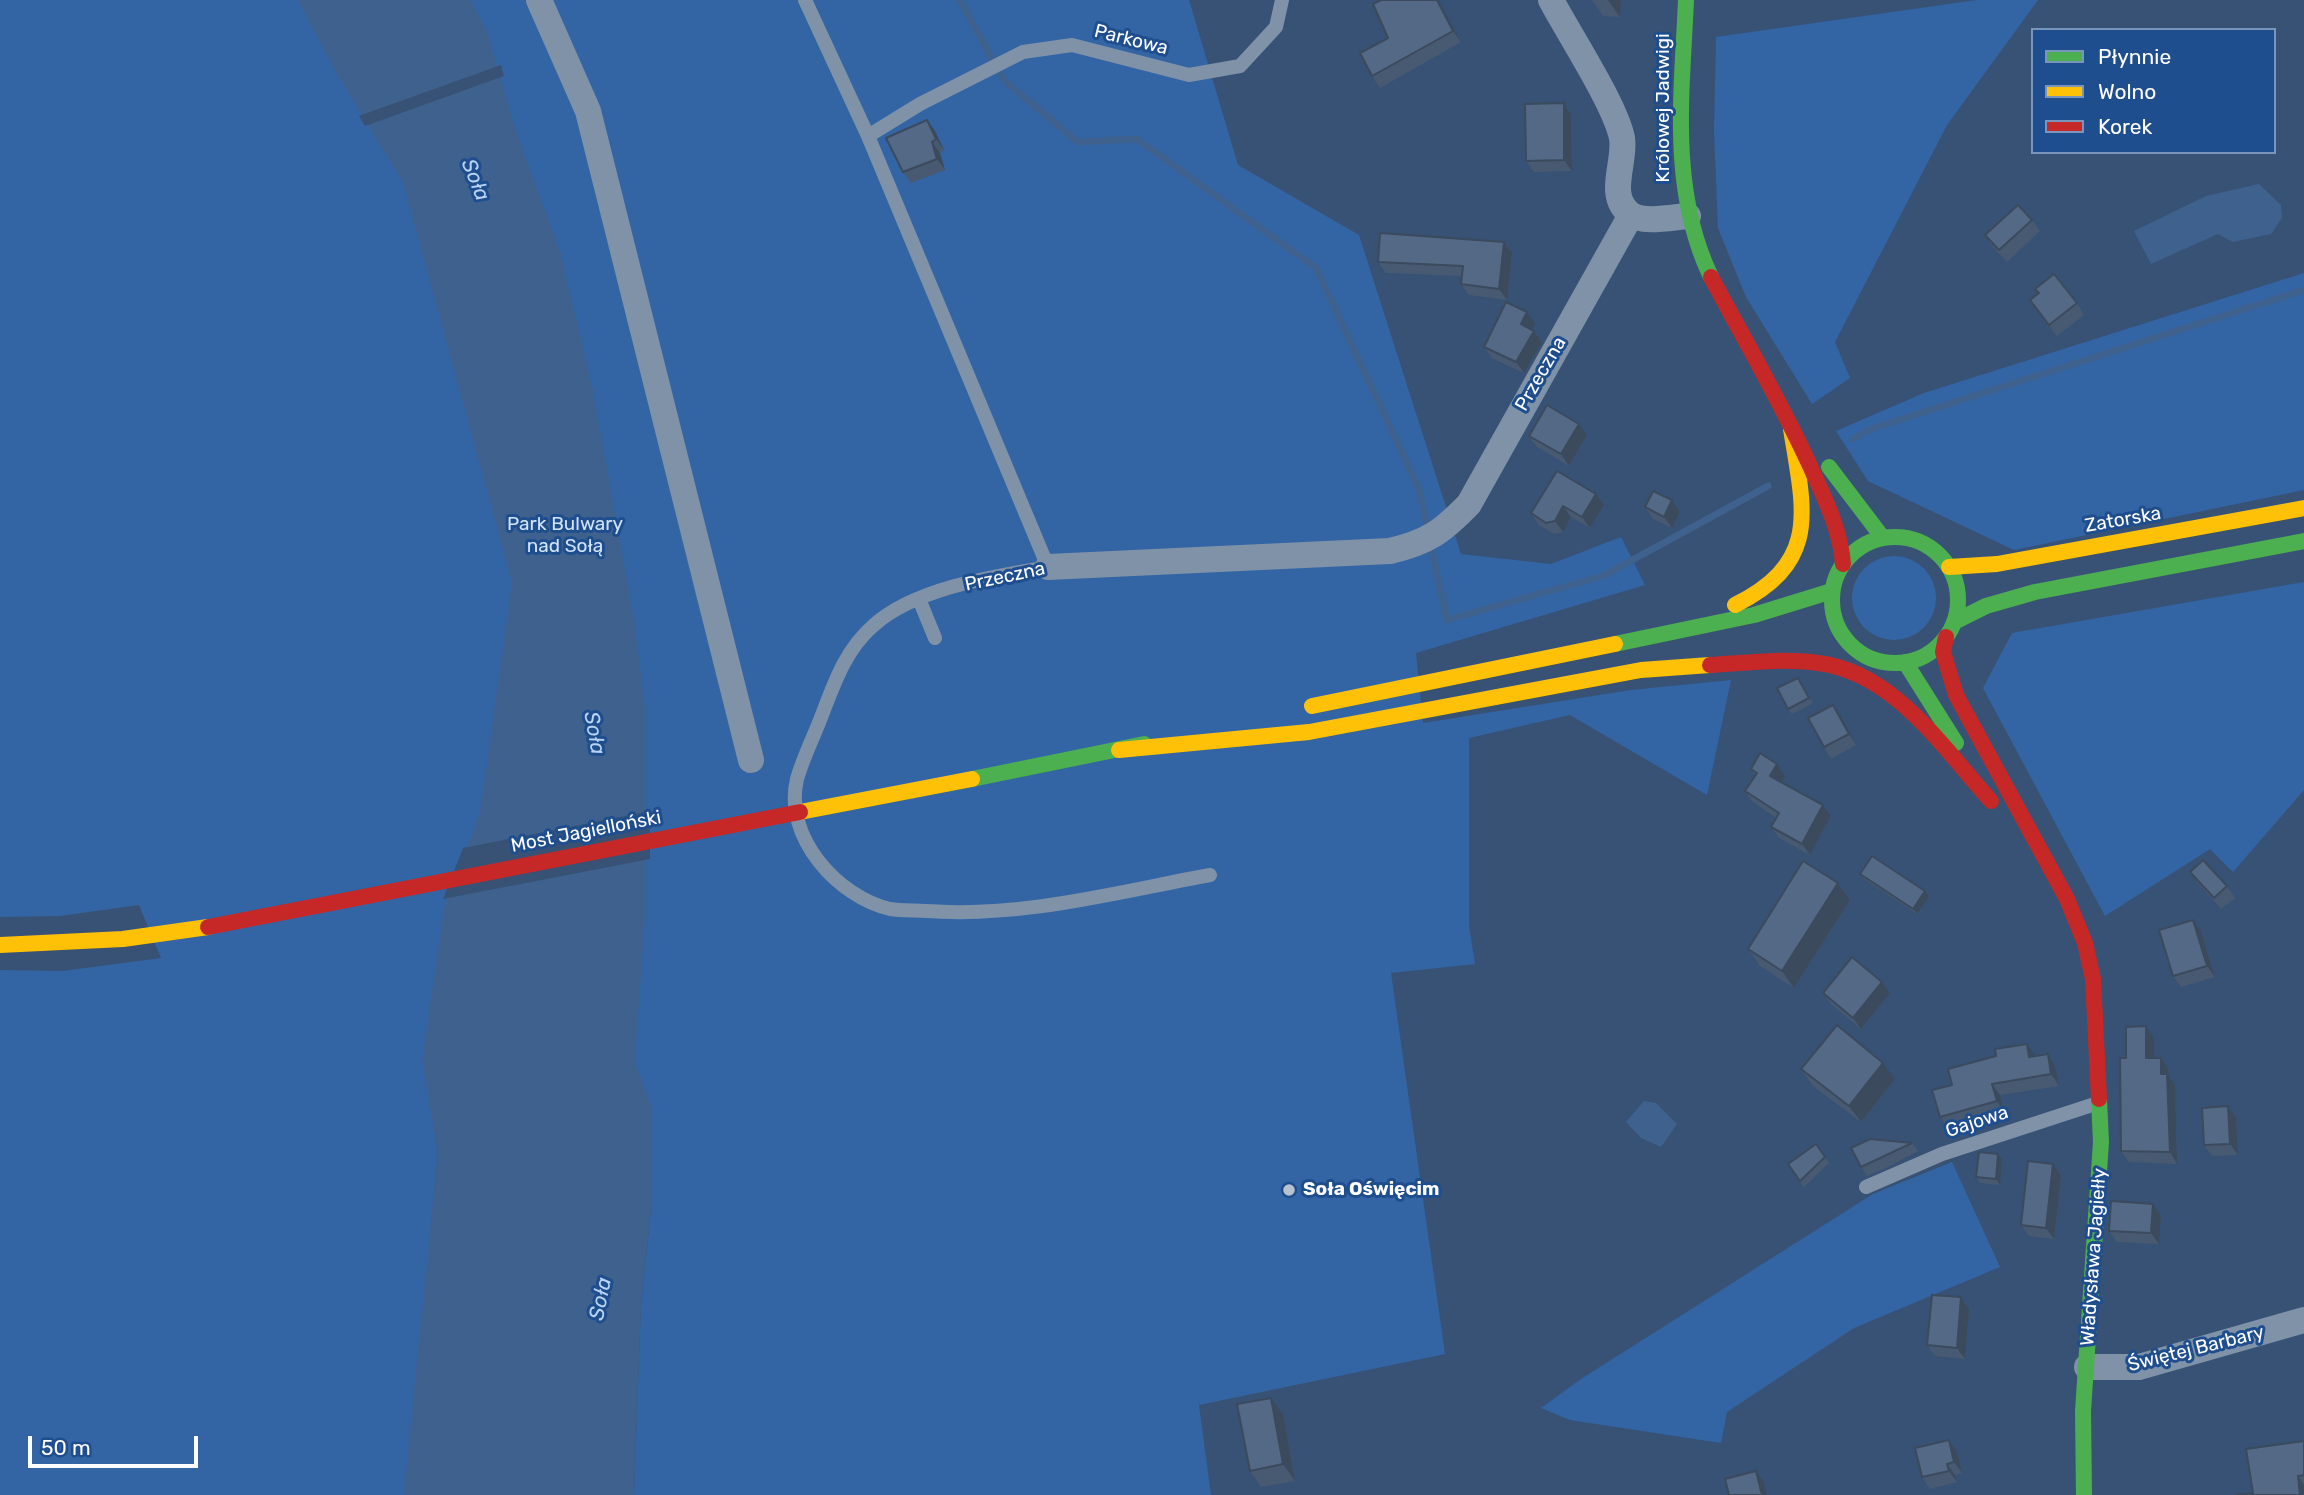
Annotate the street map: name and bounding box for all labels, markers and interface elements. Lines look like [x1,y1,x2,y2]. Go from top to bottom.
street label: Parkowa [1092,20,1170,60]
legend [2031,28,2276,154]
street label: Królowej Jadwigi [1653,33,1675,183]
text: Płynnie [2098,44,2171,69]
text: Wolno [2098,79,2156,104]
text: Korek [2098,114,2152,139]
water label: Soła [455,155,495,205]
street label: Przeczna [1511,333,1571,415]
street label: Zatorska [2083,502,2163,538]
park label: Park Bulwary nad Sołą [507,514,623,558]
street label: Przeczna [963,557,1047,597]
water label: Soła [578,710,610,756]
street label: Most Jagielloński [509,806,663,858]
street label: Gajowa [1943,1101,2011,1143]
street label: Władysława Jagiełły [2076,1167,2112,1347]
place label: Soła Oświęcim [1303,1179,1439,1201]
marker: Soła Oświęcim [1281,1182,1297,1198]
water label: Soła [585,1275,617,1323]
street label: Świętej Barbary [2125,1321,2267,1377]
scale bar [32,1422,201,1466]
text: 50 m [41,1435,91,1460]

